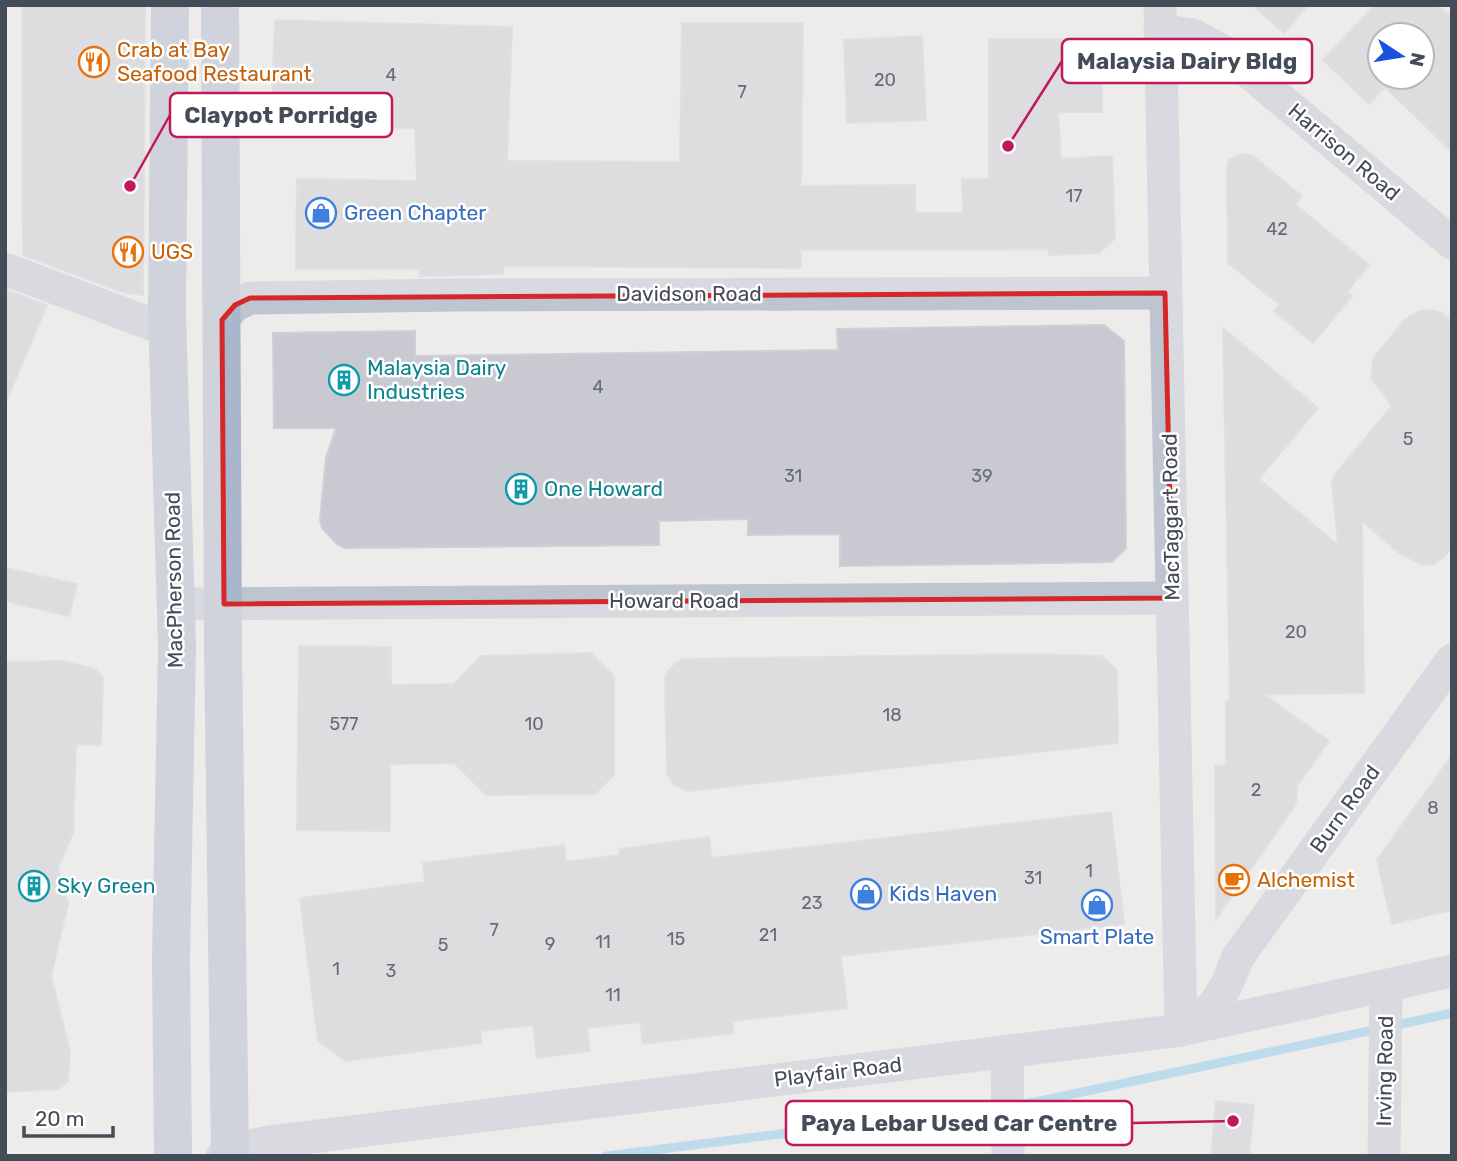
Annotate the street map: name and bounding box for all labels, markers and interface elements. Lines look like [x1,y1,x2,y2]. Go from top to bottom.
north arrow [1366,21,1436,91]
place label: Crab at Bay Seafood Restaurant [117,37,312,86]
callout: Malaysia Dairy Bldg [1062,39,1312,83]
restaurant icon: Crab at Bay Seafood Restaurant [77,45,111,79]
text: Malaysia Dairy Bldg [1077,47,1297,75]
text: N [1404,50,1430,69]
house number: 4 [385,64,397,86]
house number: 20 [874,69,896,91]
house number: 7 [737,81,747,103]
callout: Claypot Porridge [170,93,392,137]
street label: Harrison Road [1283,98,1405,206]
text: Claypot Porridge [184,101,378,129]
house number: 17 [1066,185,1082,207]
shop icon: Green Chapter [304,196,338,230]
place label: Green Chapter [344,200,486,225]
house number: 42 [1266,218,1288,240]
restaurant icon: UGS [111,235,145,269]
place label: UGS [151,239,193,264]
street label: Davidson Road [616,281,762,306]
place label: Malaysia Dairy Industries [367,355,507,404]
building icon: Malaysia Dairy Industries [327,363,361,397]
house number: 4 [592,376,604,398]
house number: 5 [1403,428,1413,450]
street label: MacTaggart Road [1157,433,1184,601]
house number: 31 [784,465,802,487]
house number: 39 [971,465,993,487]
building icon: One Howard [504,472,538,506]
place label: One Howard [544,476,663,501]
street label: MacPherson Road [159,492,188,668]
street label: Howard Road [609,588,739,613]
house number: 20 [1285,621,1307,643]
house number: 18 [882,704,902,726]
house number: 577 [329,713,359,735]
house number: 10 [524,713,544,735]
street label: Burn Road [1304,760,1385,857]
house number: 2 [1251,779,1261,801]
house number: 8 [1427,797,1439,819]
house number: 1 [1085,860,1093,882]
cafe icon: Alchemist [1217,863,1251,897]
house number: 31 [1024,867,1042,889]
place label: Alchemist [1257,867,1355,892]
building icon: Sky Green [17,869,51,903]
place label: Sky Green [57,873,155,898]
shop icon: Kids Haven [849,877,883,911]
place label: Kids Haven [889,881,997,906]
shop icon: Smart Plate [1080,888,1114,922]
house number: 23 [801,892,823,914]
house number: 7 [489,919,499,941]
house number: 21 [759,924,777,946]
place label: Smart Plate [1040,924,1154,949]
house number: 15 [667,928,685,950]
house number: 11 [595,931,611,953]
house number: 9 [545,933,555,955]
house number: 5 [438,934,448,956]
house number: 1 [332,958,340,980]
house number: 3 [386,960,396,982]
house number: 11 [605,984,621,1006]
street label: Irving Road [1371,1015,1398,1127]
street label: Playfair Road [773,1051,903,1092]
scale bar [24,1094,114,1138]
callout: Paya Lebar Used Car Centre [786,1101,1132,1145]
text: 20 m [35,1106,84,1131]
text: Paya Lebar Used Car Centre [801,1109,1117,1137]

